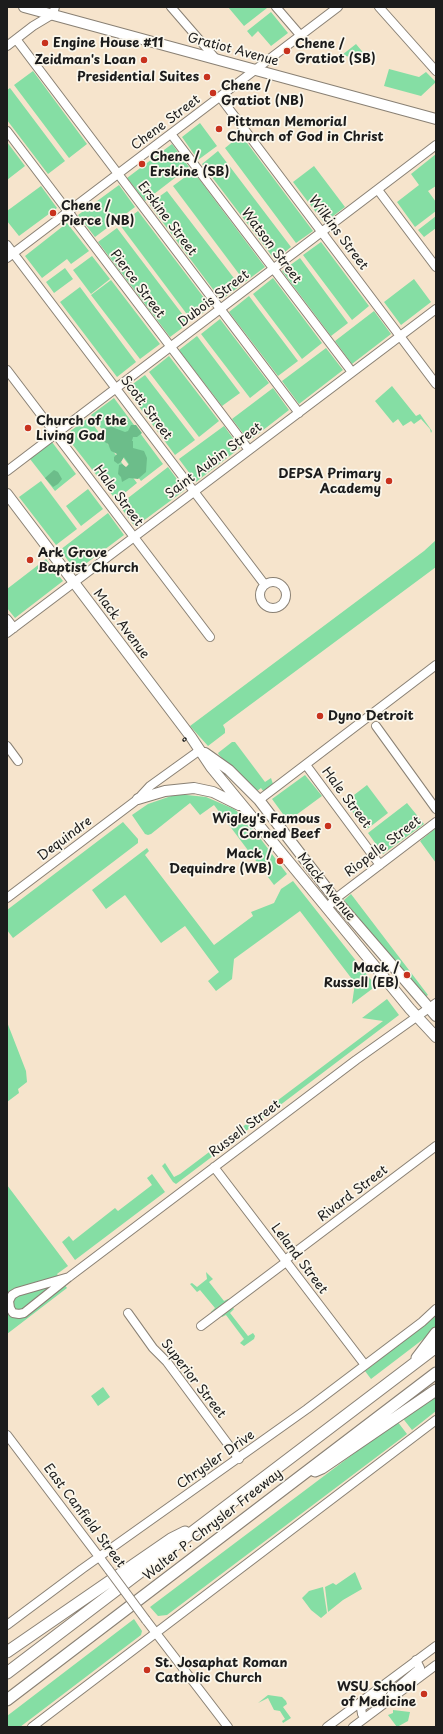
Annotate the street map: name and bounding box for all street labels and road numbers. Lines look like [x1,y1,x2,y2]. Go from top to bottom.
street label: Gratiot Avenue [186,30,280,70]
street label: Chene Street [128,92,204,154]
street label: Erskine Street [134,179,200,259]
street label: Wilkins Street [305,193,371,273]
street label: Watson Street [238,205,304,287]
street label: Pierce Street [106,247,168,321]
street label: Dubois Street [176,267,252,331]
street label: Scott Street [117,373,175,443]
street label: Saint Aubin Street [163,420,265,502]
street label: Hale Street [90,463,146,529]
street label: Mack Avenue [90,586,152,662]
street label: Hale Street [318,765,374,831]
street label: Riopelle Street [342,813,424,881]
street label: Dequindre [35,814,95,864]
street label: Mack Avenue [294,850,358,924]
street label: Russell Street [206,1097,284,1161]
street label: Rivard Street [315,1163,391,1225]
street label: Leland Street [267,1221,331,1297]
street label: Superior Street [157,1336,229,1422]
street label: Chrysler Drive [174,1427,258,1493]
street label: East Canfield Street [40,1461,128,1571]
street label: Walter P. Chrysler Freeway [140,1466,286,1584]

